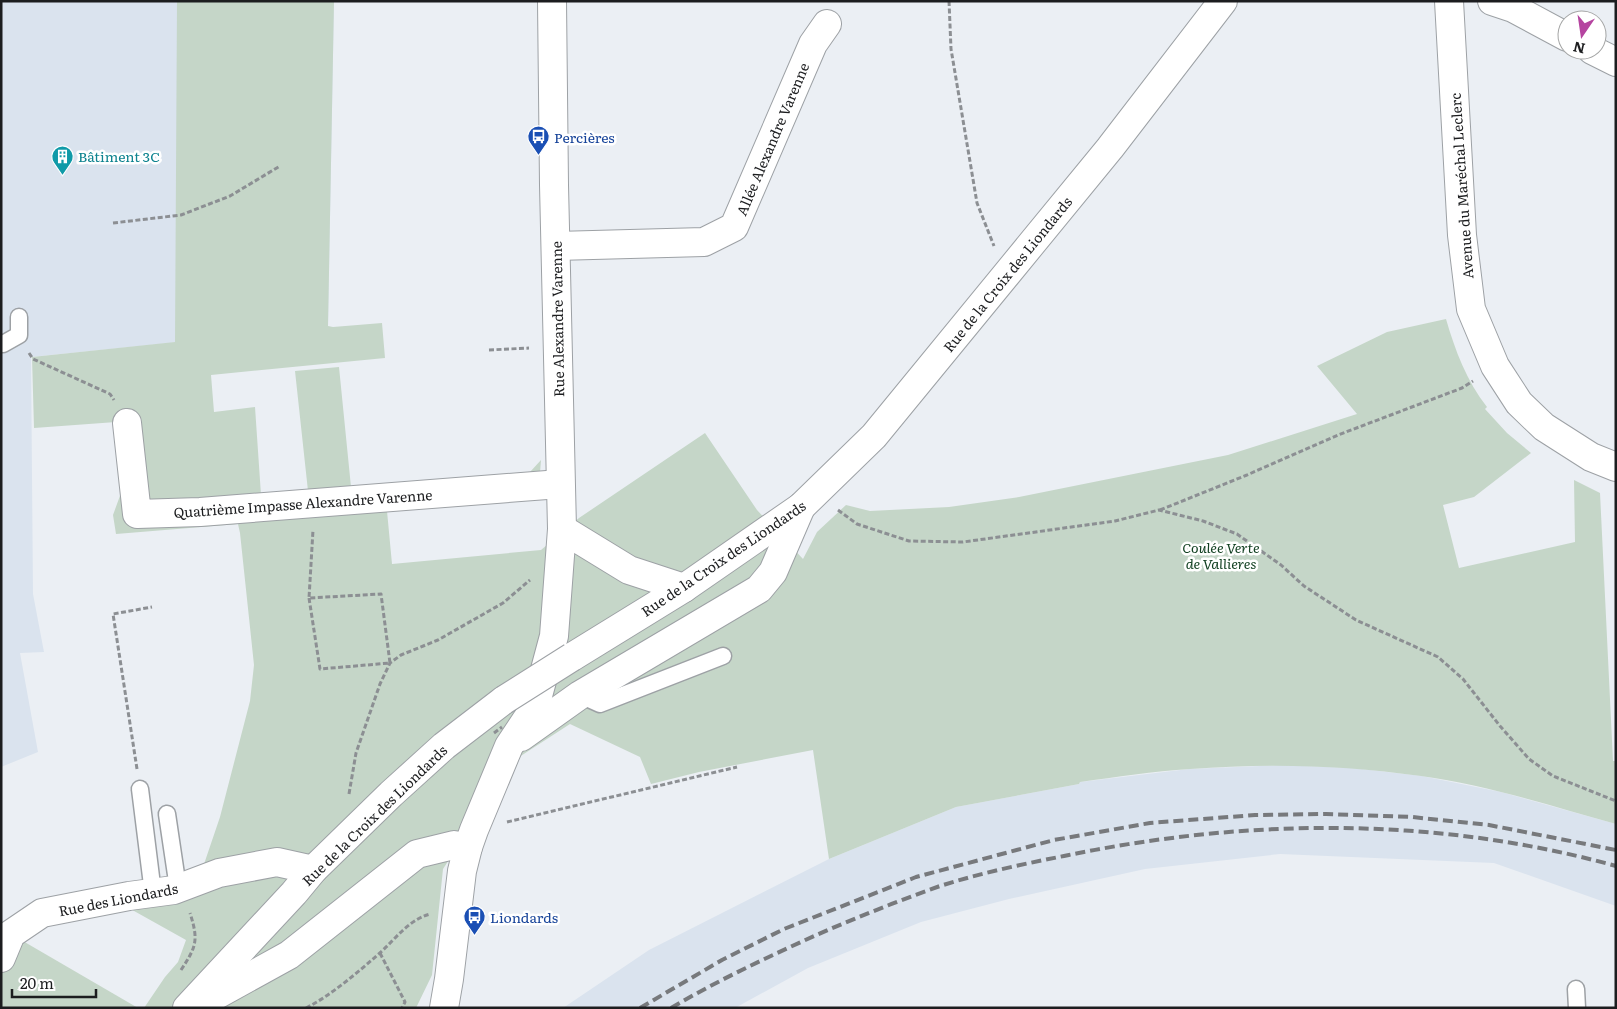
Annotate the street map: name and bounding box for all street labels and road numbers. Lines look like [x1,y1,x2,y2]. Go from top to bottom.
street label: Allée Alexandre Varenne [731,59,813,219]
street label: Avenue du Maréchal Leclerc [1445,92,1477,280]
street label: Rue de la Croix des Liondards [938,192,1076,356]
street label: Rue Alexandre Varenne [546,241,568,397]
street label: Quatrième Impasse Alexandre Varenne [173,484,433,522]
street label: Rue de la Croix des Liondards [637,495,809,621]
street label: Rue de la Croix des Liondards [297,740,451,890]
street label: Rue des Liondards [57,878,179,920]

